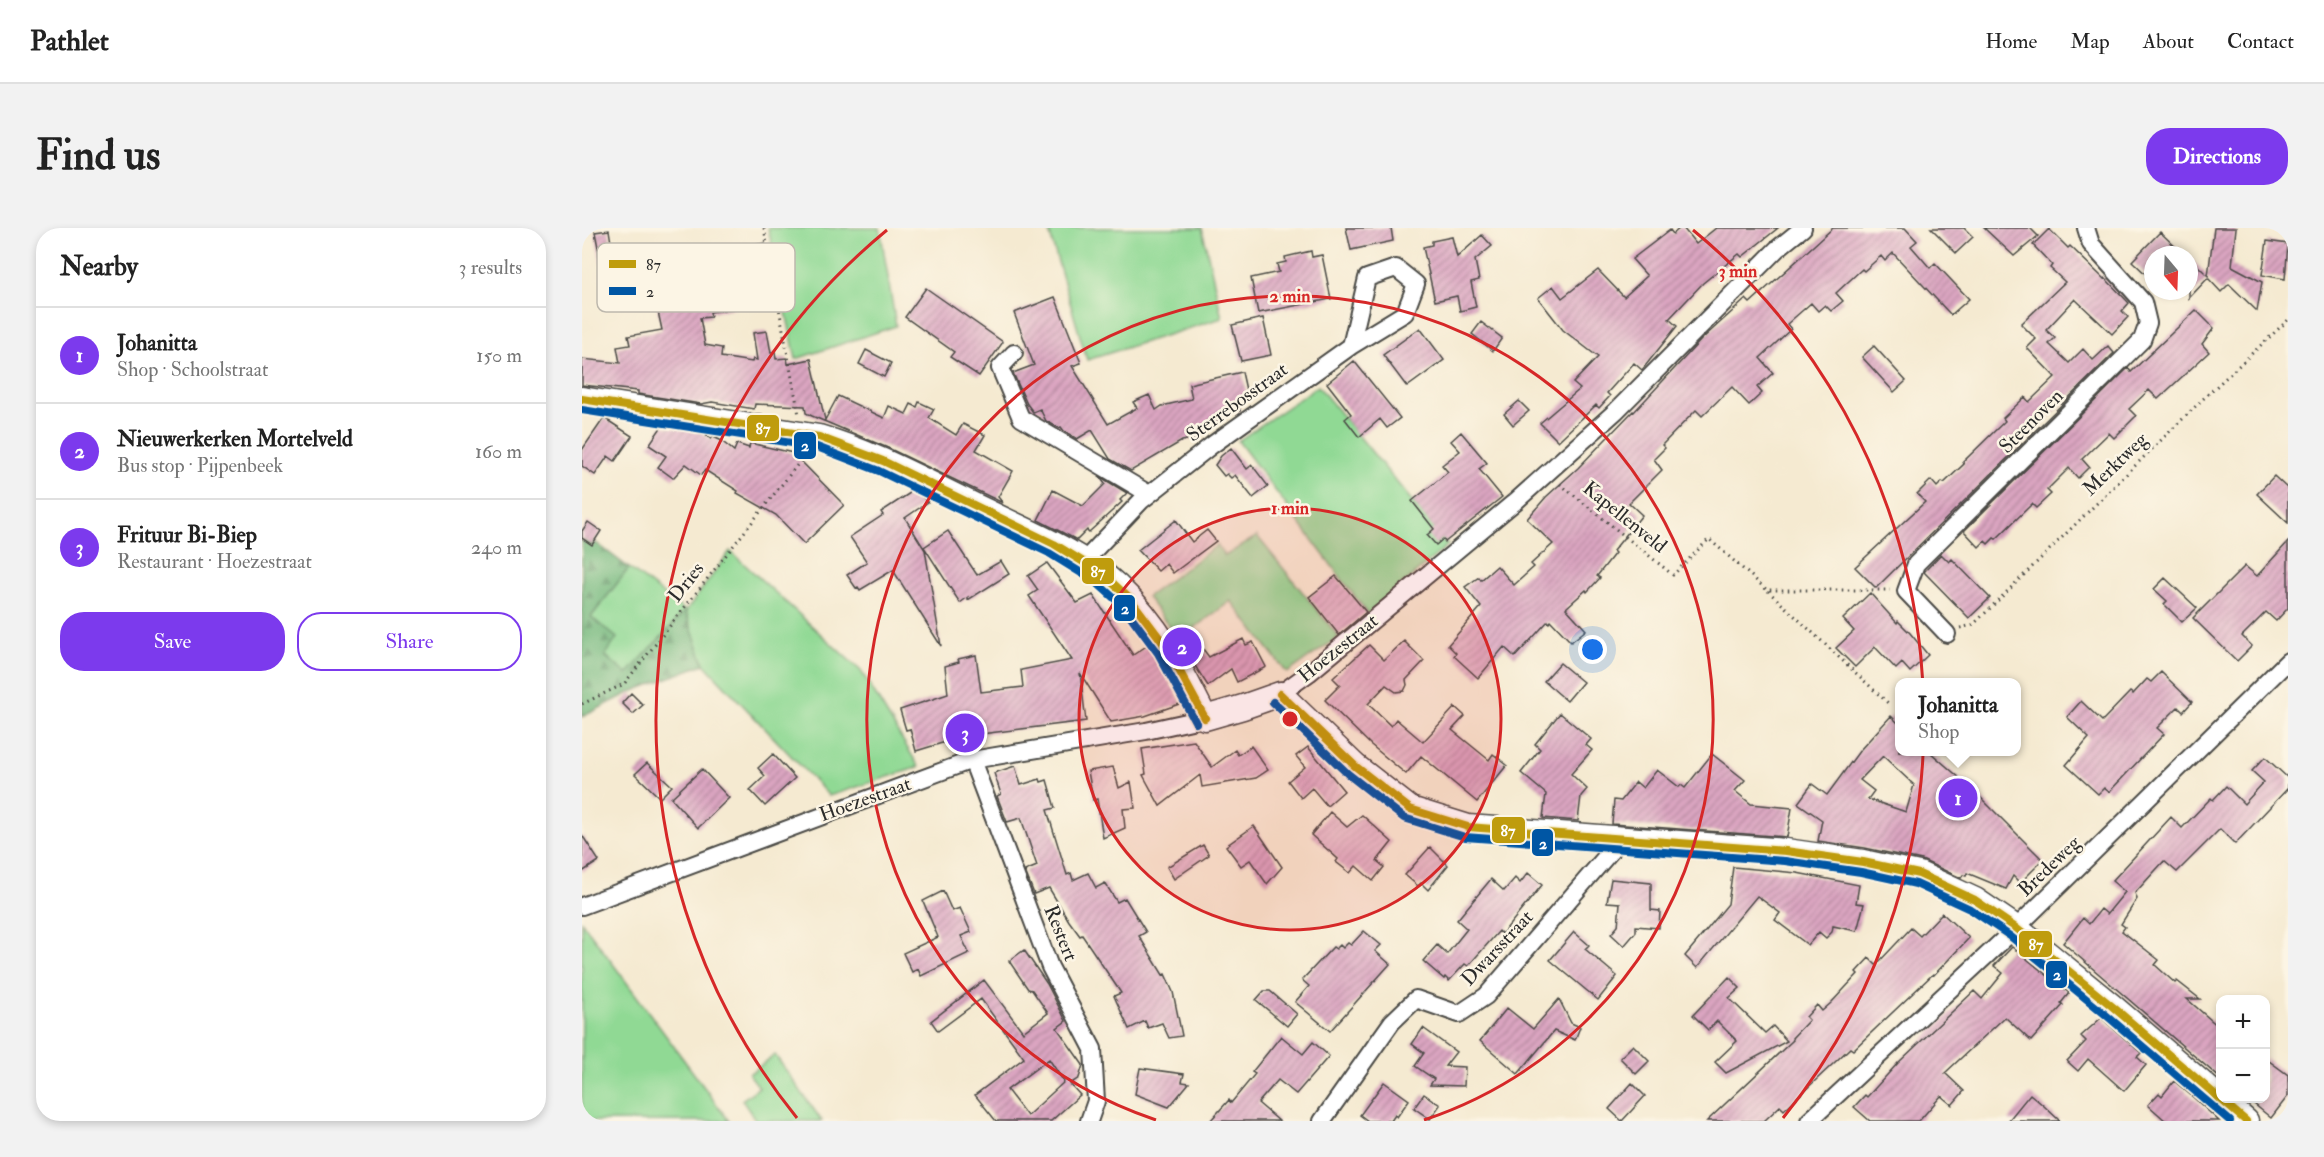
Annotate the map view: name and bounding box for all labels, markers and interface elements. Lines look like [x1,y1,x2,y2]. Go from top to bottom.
text: Pathlet [30,24,109,59]
text: Home [1985,28,2037,55]
text: Map [2070,28,2110,55]
text: About [2143,28,2194,55]
text: Contact [2227,28,2294,55]
button: Directions [2146,128,2288,185]
text: Find us [36,130,160,182]
legend [597,243,795,312]
north arrow [2144,246,2198,300]
text: Nearby [60,251,138,283]
text: 3 results [459,255,522,280]
text: 87 [646,255,662,275]
text: 3 min [1719,260,1758,283]
text: 2 [646,282,654,302]
text: 2 min [1270,285,1311,308]
text: Johanitta [117,329,197,357]
text: 1 [76,343,83,368]
text: 150 m [476,343,522,368]
text: Shop · Schoolstraat [117,357,268,382]
street label: Sterrebosstraat [1181,357,1293,447]
street label: Steenoven [1993,383,2069,459]
line badge: 87 [746,414,780,442]
text: 87 [756,419,771,439]
text: Nieuwerkerken Mortelveld [117,425,353,453]
street label: Merktweg [2077,426,2154,501]
line badge: 2 [793,431,817,460]
text: 2 [801,436,809,456]
text: 2 [74,439,85,464]
text: 160 m [475,439,522,464]
text: Bus stop · Pijpenbeek [117,453,283,478]
street label: Kapellenveld [1577,476,1672,559]
text: 1 min [1271,497,1310,520]
text: Frituur Bi-Biep [117,521,257,549]
text: 3 [76,535,83,560]
text: 240 m [471,535,522,560]
text: Restaurant · Hoezestraat [117,549,312,574]
street label: Dries [663,557,710,607]
line badge: 87 [1081,557,1115,585]
text: 87 [1091,562,1106,582]
line badge: 2 [1113,594,1136,622]
text: 2 [1121,599,1129,619]
street label: Hoezestraat [1293,608,1384,688]
button: Save [60,612,285,671]
button: Share [297,612,522,671]
pin: 2 [1162,624,1202,670]
your location [1578,635,1607,664]
popup [1895,678,2021,756]
text: Johanitta [1918,691,1998,719]
centre of rings [1280,709,1300,729]
pin: 3 [946,710,985,756]
text: Shop [1918,719,1959,744]
street label: Hoezestraat [816,771,915,827]
pin: 1 [1938,776,1978,820]
line badge: 87 [1491,816,1526,844]
text: 87 [1501,821,1516,841]
line badge: 2 [1531,828,1554,857]
street label: Bredeweg [2012,829,2086,902]
text: 2 [1539,834,1547,854]
street label: Restert [1039,901,1084,965]
street label: Dwarsstraat [1456,904,1539,991]
line badge: 87 [2018,930,2053,958]
text: 87 [2029,935,2044,955]
line badge: 2 [2045,960,2068,989]
text: 2 [2053,965,2061,985]
map controls [2216,995,2270,1103]
button: + [2216,995,2270,1049]
button: − [2216,1049,2270,1103]

